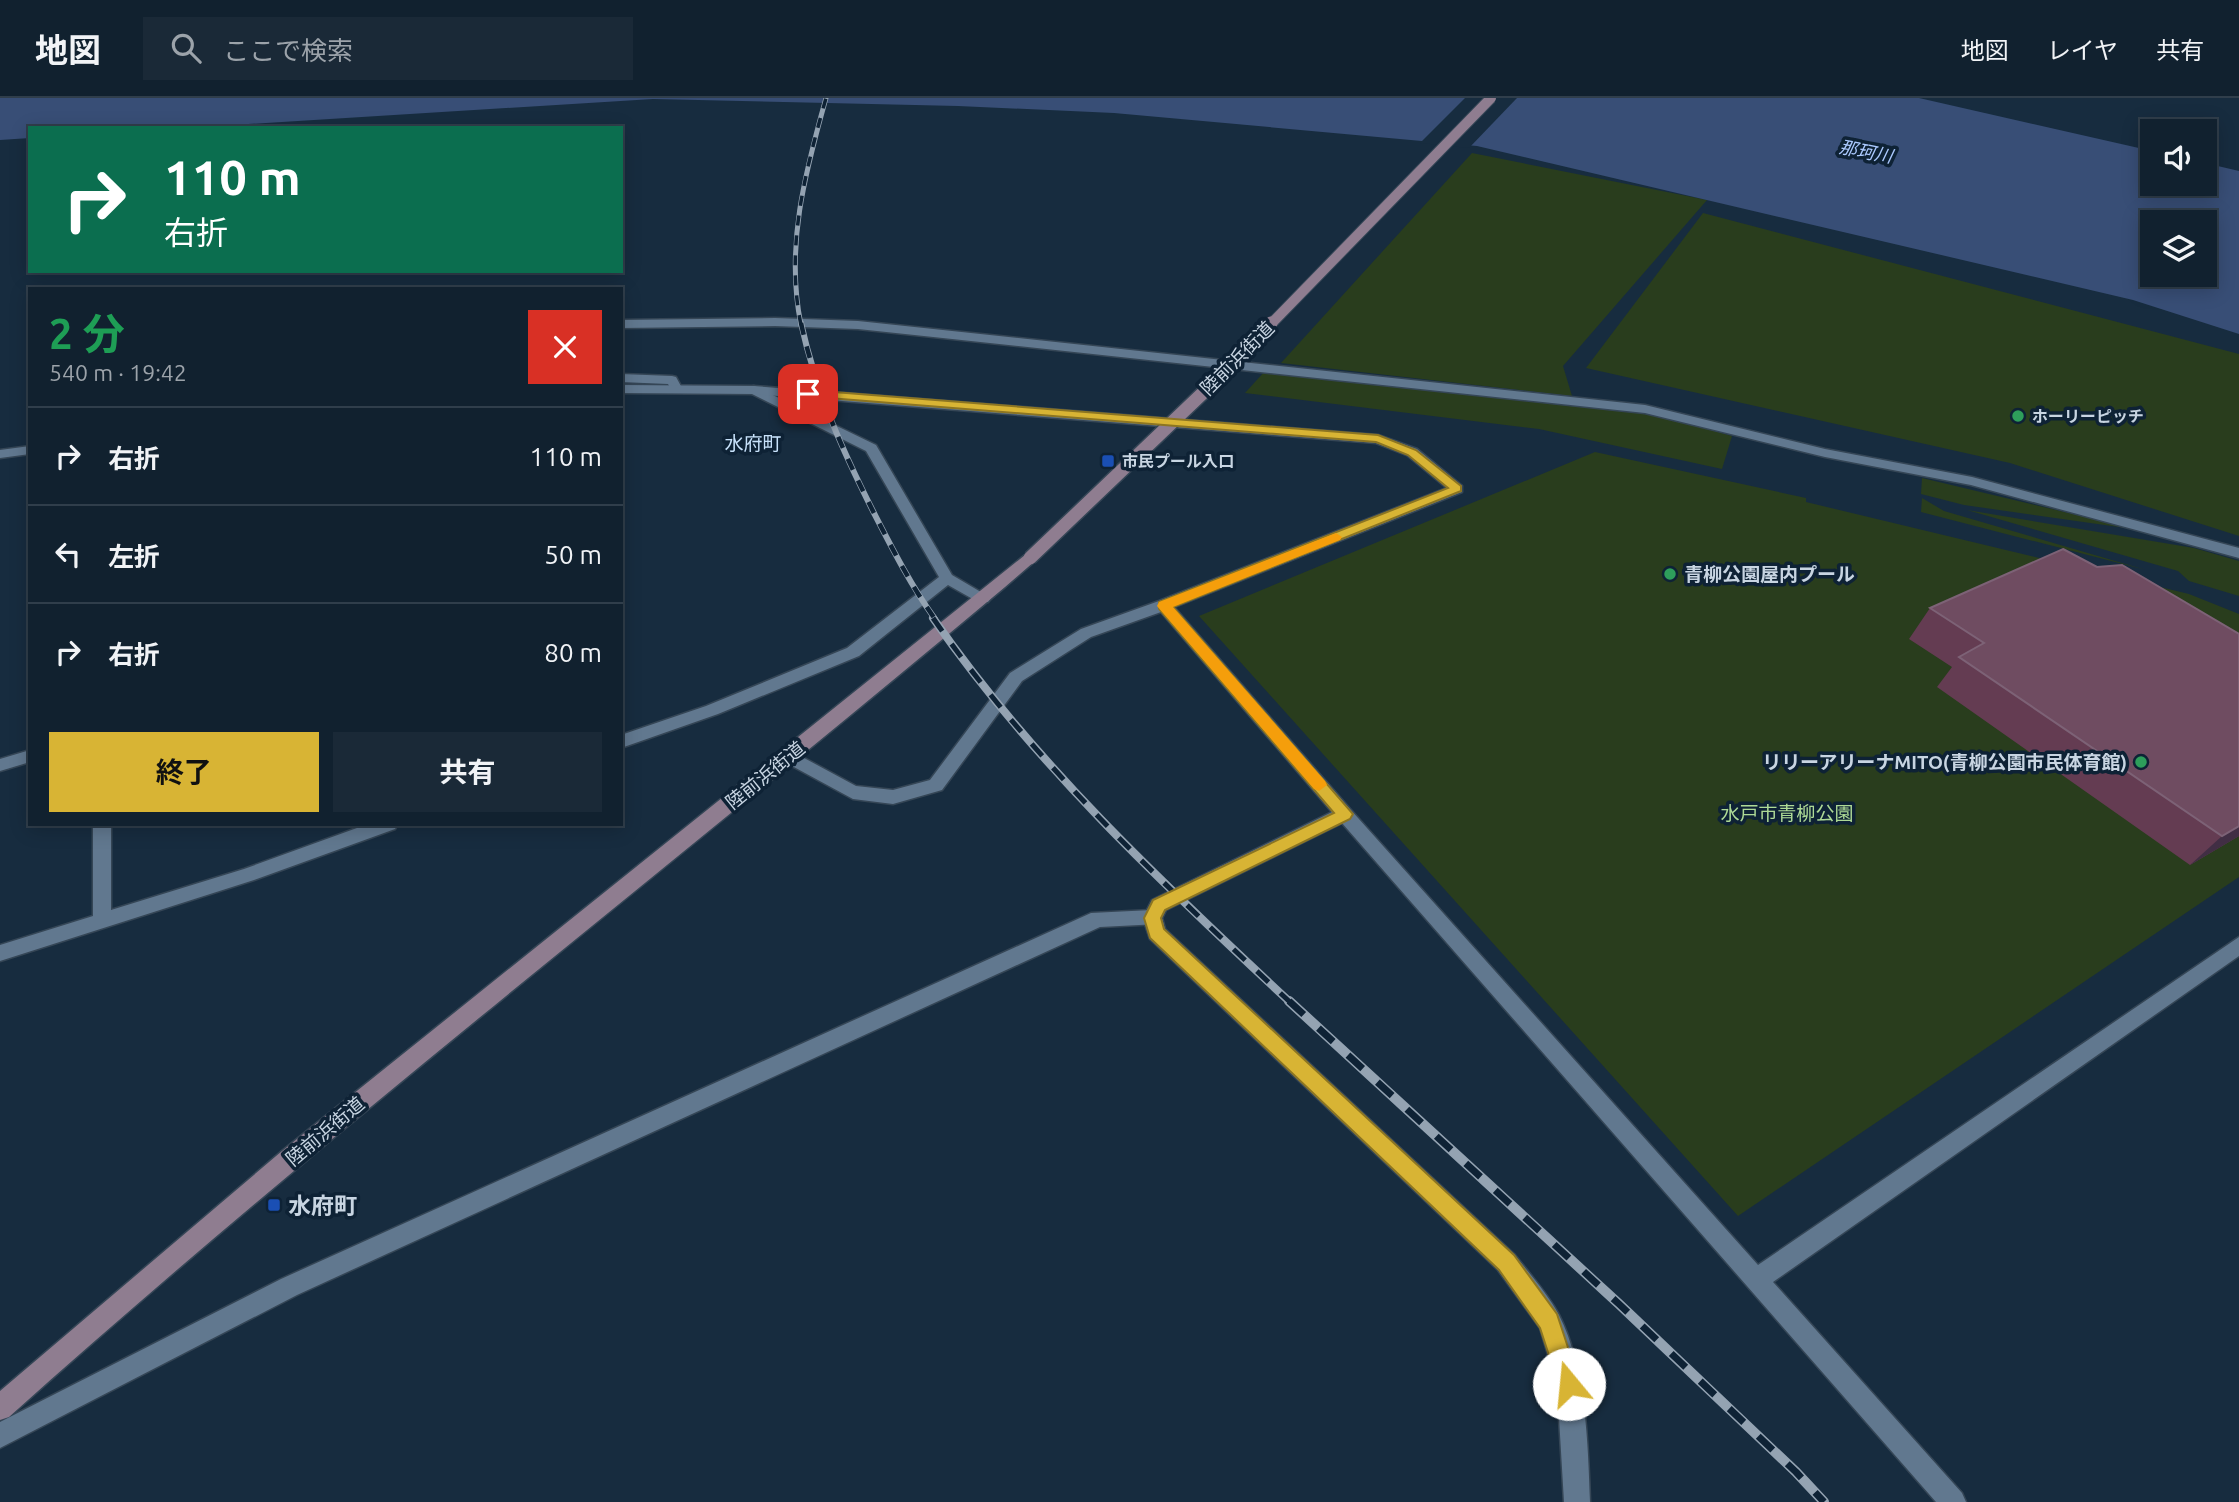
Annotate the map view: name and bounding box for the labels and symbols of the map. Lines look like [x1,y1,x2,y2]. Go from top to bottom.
water label: 那珂川 [1838,136,1896,166]
street label: 陸前浜街道 [1196,317,1278,399]
pin [778,364,838,424]
place label: ホーリーピッチ [2032,407,2144,425]
marker: ホーリーピッチ [2010,408,2026,424]
district label: 水府町 [724,432,782,454]
place label: 市民プール入口 [1122,452,1234,470]
marker: 市民プール入口 [1100,453,1116,469]
place label: 青柳公園屋内プール [1684,563,1855,585]
marker: 青柳公園屋内プール [1662,566,1678,582]
street label: 陸前浜街道 [721,737,809,813]
place label: リリーアリーナMITO(青柳公園市民体育館) [1762,751,2127,773]
marker: リリーアリーナMITO(青柳公園市民体育館) [2133,754,2149,770]
park label: 水戸市青柳公園 [1720,802,1854,824]
street label: 陸前浜街道 [282,1092,368,1170]
place label: 水府町 [288,1193,357,1218]
marker: 水府町 [266,1197,282,1213]
position arrow [1532,1347,1606,1421]

